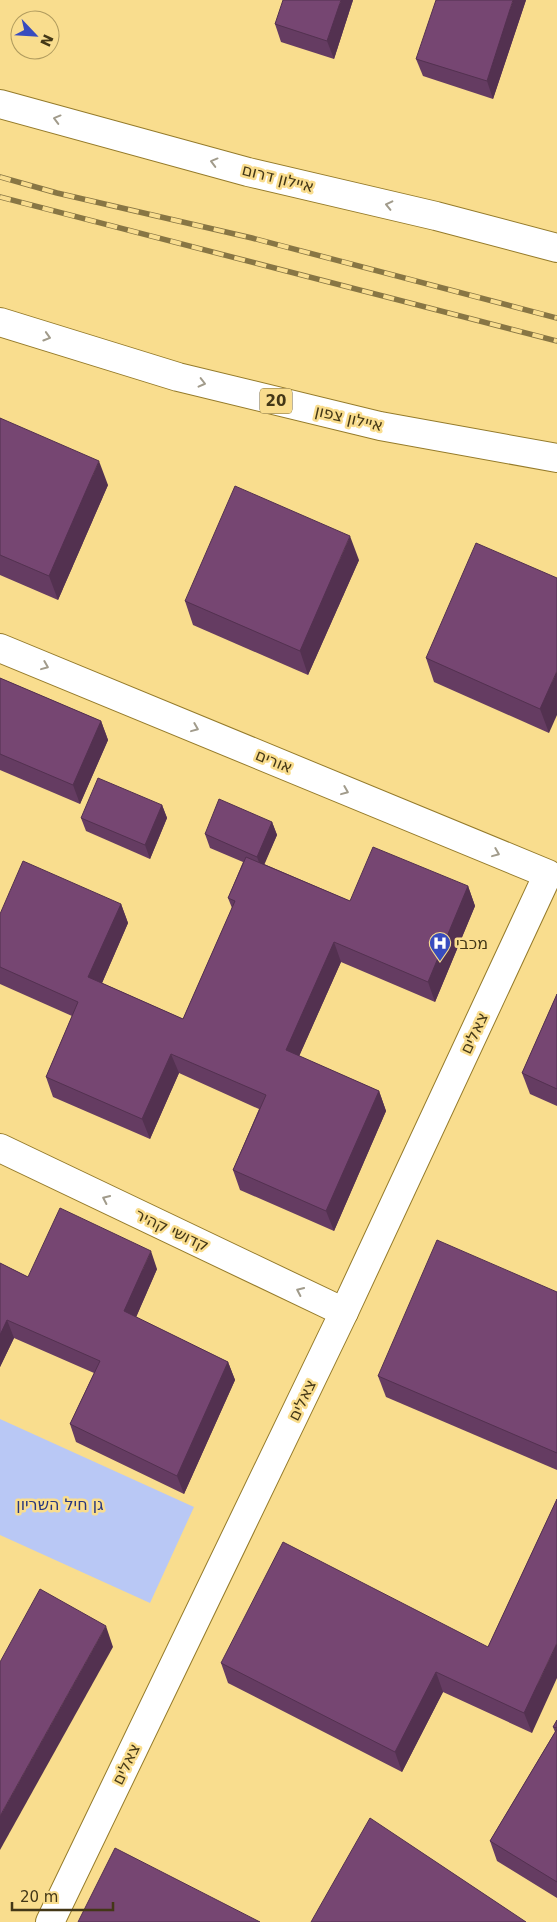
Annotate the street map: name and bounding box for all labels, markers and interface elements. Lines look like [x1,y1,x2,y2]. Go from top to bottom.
north arrow [10,10,60,60]
text: N [37,32,57,49]
one-way arrow [53,115,62,125]
one-way arrow [210,158,218,168]
street label: איילון דרום [240,160,316,196]
one-way arrow [384,200,393,211]
one-way arrow [42,331,50,341]
one-way arrow [198,377,207,388]
road number: 20 [260,388,292,414]
street label: איילון צפון [313,401,385,435]
one-way arrow [40,660,49,671]
one-way arrow [190,722,199,733]
street label: אורים [253,745,295,777]
one-way arrow [340,784,349,795]
one-way arrow [491,847,499,857]
hospital icon: מכבי [428,931,452,962]
place label: מכבי [456,934,488,953]
street label: צאלים [456,1009,492,1057]
one-way arrow [102,1195,111,1205]
street label: קדושי קהיר [132,1205,212,1255]
one-way arrow [296,1287,305,1298]
street label: צאלים [284,1376,320,1424]
park label: גן חיל השריון [16,1495,104,1514]
street label: צאלים [108,1740,144,1788]
scale bar [12,1880,114,1912]
text: 20 m [20,1888,58,1906]

